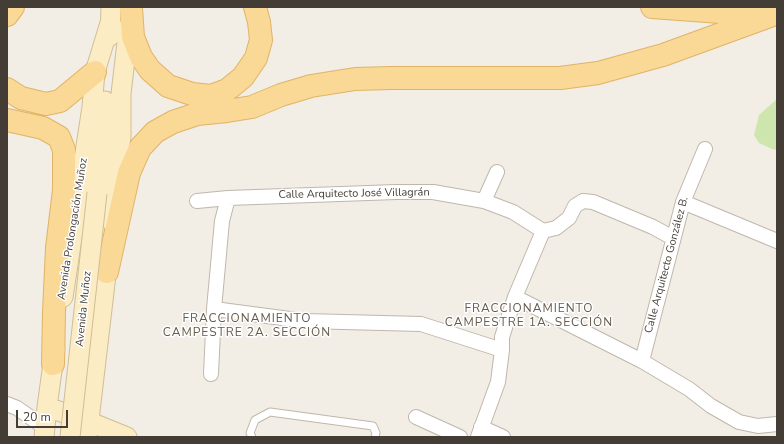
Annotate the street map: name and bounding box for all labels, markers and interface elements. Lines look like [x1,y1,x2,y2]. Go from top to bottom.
street label: Avenida Prolongación Muñoz [55,157,91,301]
street label: Calle Arquitecto José Villagrán [278,186,430,202]
street label: Calle Arquitecto González B. [642,195,692,335]
street label: Avenida Muñoz [73,271,95,347]
district label: FRACCIONAMIENTO CAMPESTRE 1A. SECCIÓN [445,302,613,330]
district label: FRACCIONAMIENTO CAMPESTRE 2A. SECCIÓN [163,312,331,340]
scale bar [18,402,70,428]
text: 20 m [23,409,51,425]

